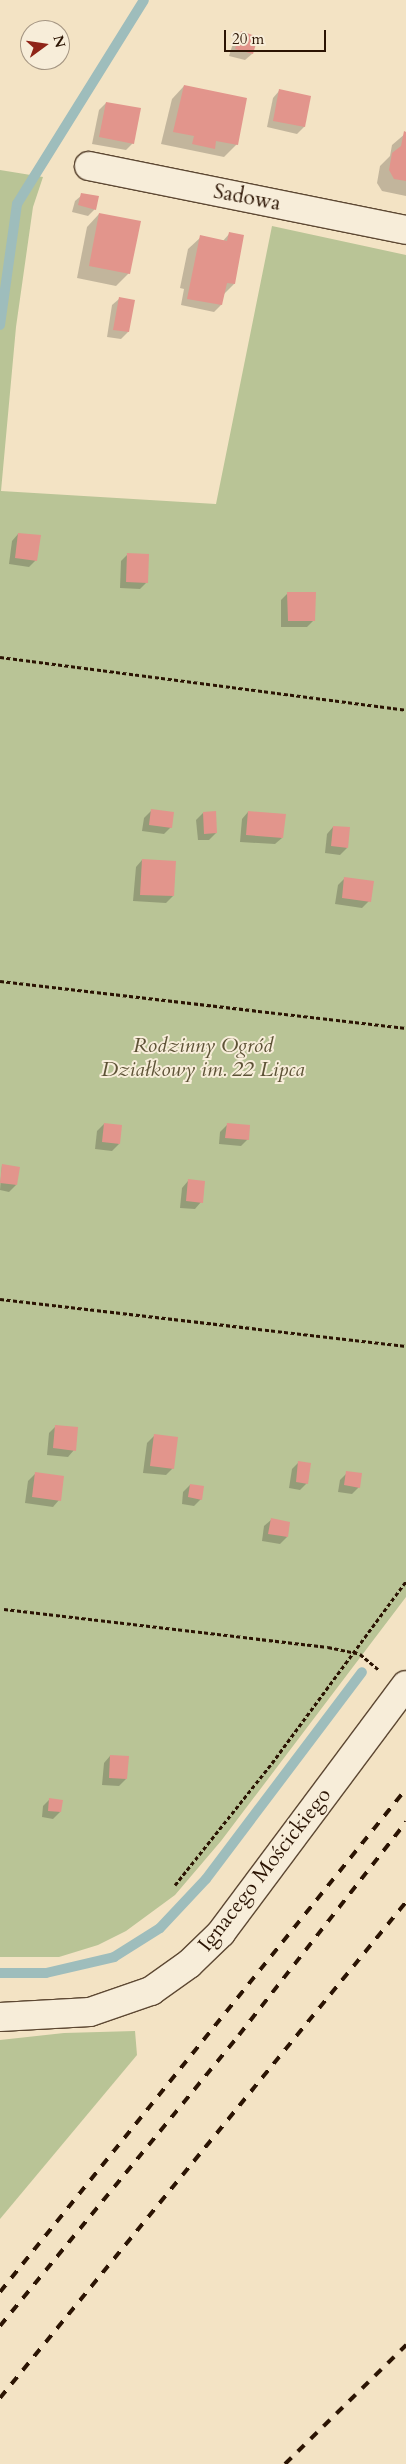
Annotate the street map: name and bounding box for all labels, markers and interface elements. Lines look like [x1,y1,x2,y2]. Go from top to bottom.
north arrow [20,20,70,70]
scale bar [226,20,328,52]
text: 20 m [232,29,264,49]
text: N [48,33,70,50]
street label: Sadowa [211,179,283,217]
park label: Rodzinny Ogród Działkowy im. 22 Lipca [101,1033,305,1083]
street label: Ignacego Mościckiego [193,1783,337,1957]

